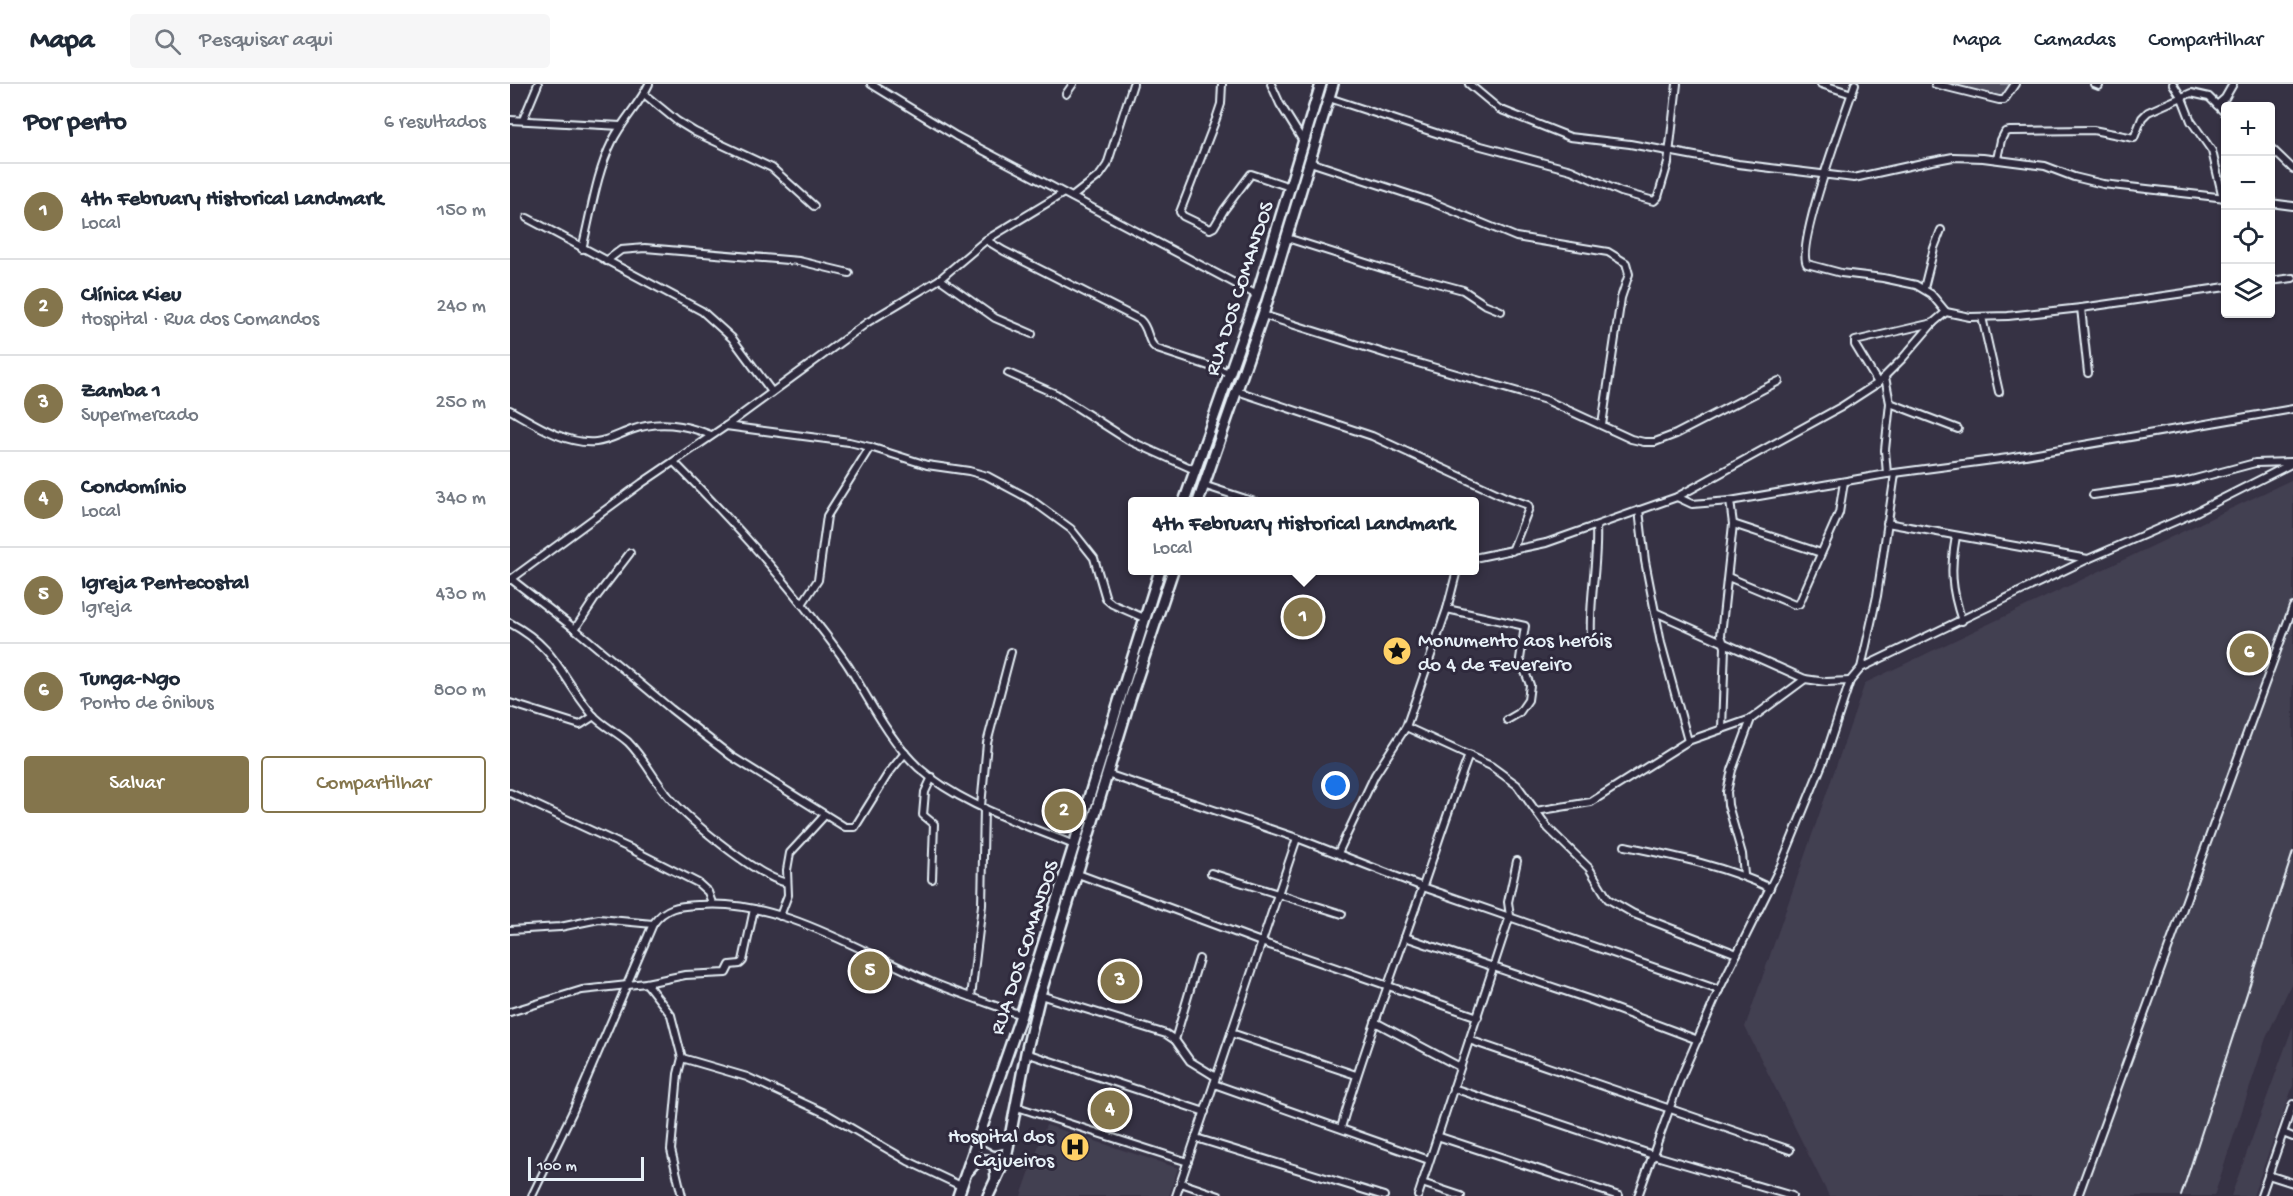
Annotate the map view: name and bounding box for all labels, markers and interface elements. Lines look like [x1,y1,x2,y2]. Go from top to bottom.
search box [130,14,550,68]
text: Mapa [30,25,94,58]
icon: search [151,25,184,58]
text: Pesquisar aqui [199,28,333,54]
text: Mapa [1953,29,2001,54]
text: Camadas [2034,29,2115,54]
text: Compartilhar [2148,29,2263,54]
map controls [2221,102,2275,318]
button: + [2221,102,2275,156]
text: Por perto [24,108,127,139]
text: 6 resultados [384,112,486,135]
button: − [2221,156,2275,210]
text: 4th February Historical Landmark [81,187,383,213]
street label: RUA DOS COMANDOS [1201,198,1281,380]
text: 1 [39,200,48,223]
text: 150 m [437,200,486,223]
button: locate [2221,210,2275,264]
text: Local [81,213,121,236]
button: layers [2221,264,2275,318]
text: Clínica Kieu [81,283,181,309]
text: 2 [39,296,48,319]
text: 240 m [436,296,486,319]
text: Hospital · Rua dos Comandos [81,309,319,332]
text: Zamba 1 [81,379,161,405]
text: 3 [38,392,49,415]
text: 250 m [435,392,486,415]
text: Supermercado [81,405,199,428]
text: Condomínio [81,475,186,501]
text: 4 [39,488,48,511]
text: 340 m [436,488,486,511]
popup [1128,497,1479,575]
text: Local [81,501,121,524]
text: 4th February Historical Landmark [1153,512,1454,538]
text: Local [1153,538,1193,561]
text: Igreja Pentecostal [81,571,249,597]
text: 5 [38,584,49,607]
text: 430 m [436,584,486,607]
pin: 1 [1284,594,1322,640]
text: Igreja [81,597,132,620]
place label: Monumento aos heróis do 4 de Fevereiro [1418,630,1613,679]
pin: 6 [2230,630,2268,676]
place icon: Monumento aos heróis do 4 de Fevereiro [1381,635,1413,667]
text: Tunga-Ngo [81,667,180,693]
text: 6 [38,680,49,703]
text: 800 m [433,680,486,703]
text: Ponto de ônibus [81,693,214,716]
button: Salvar [24,756,249,813]
button: Compartilhar [261,756,486,813]
your location [1321,771,1350,800]
pin: 2 [1044,788,1084,834]
street label: RUA DOS COMANDOS [986,857,1066,1039]
pin: 5 [850,948,890,994]
pin: 3 [1100,958,1140,1004]
pin: 4 [1090,1088,1130,1132]
place label: Hospital dos Cajueiros [948,1126,1055,1175]
hospital icon: Hospital dos Cajueiros [1059,1131,1091,1163]
scale bar [528,1154,644,1182]
text: 100 m [537,1158,577,1177]

